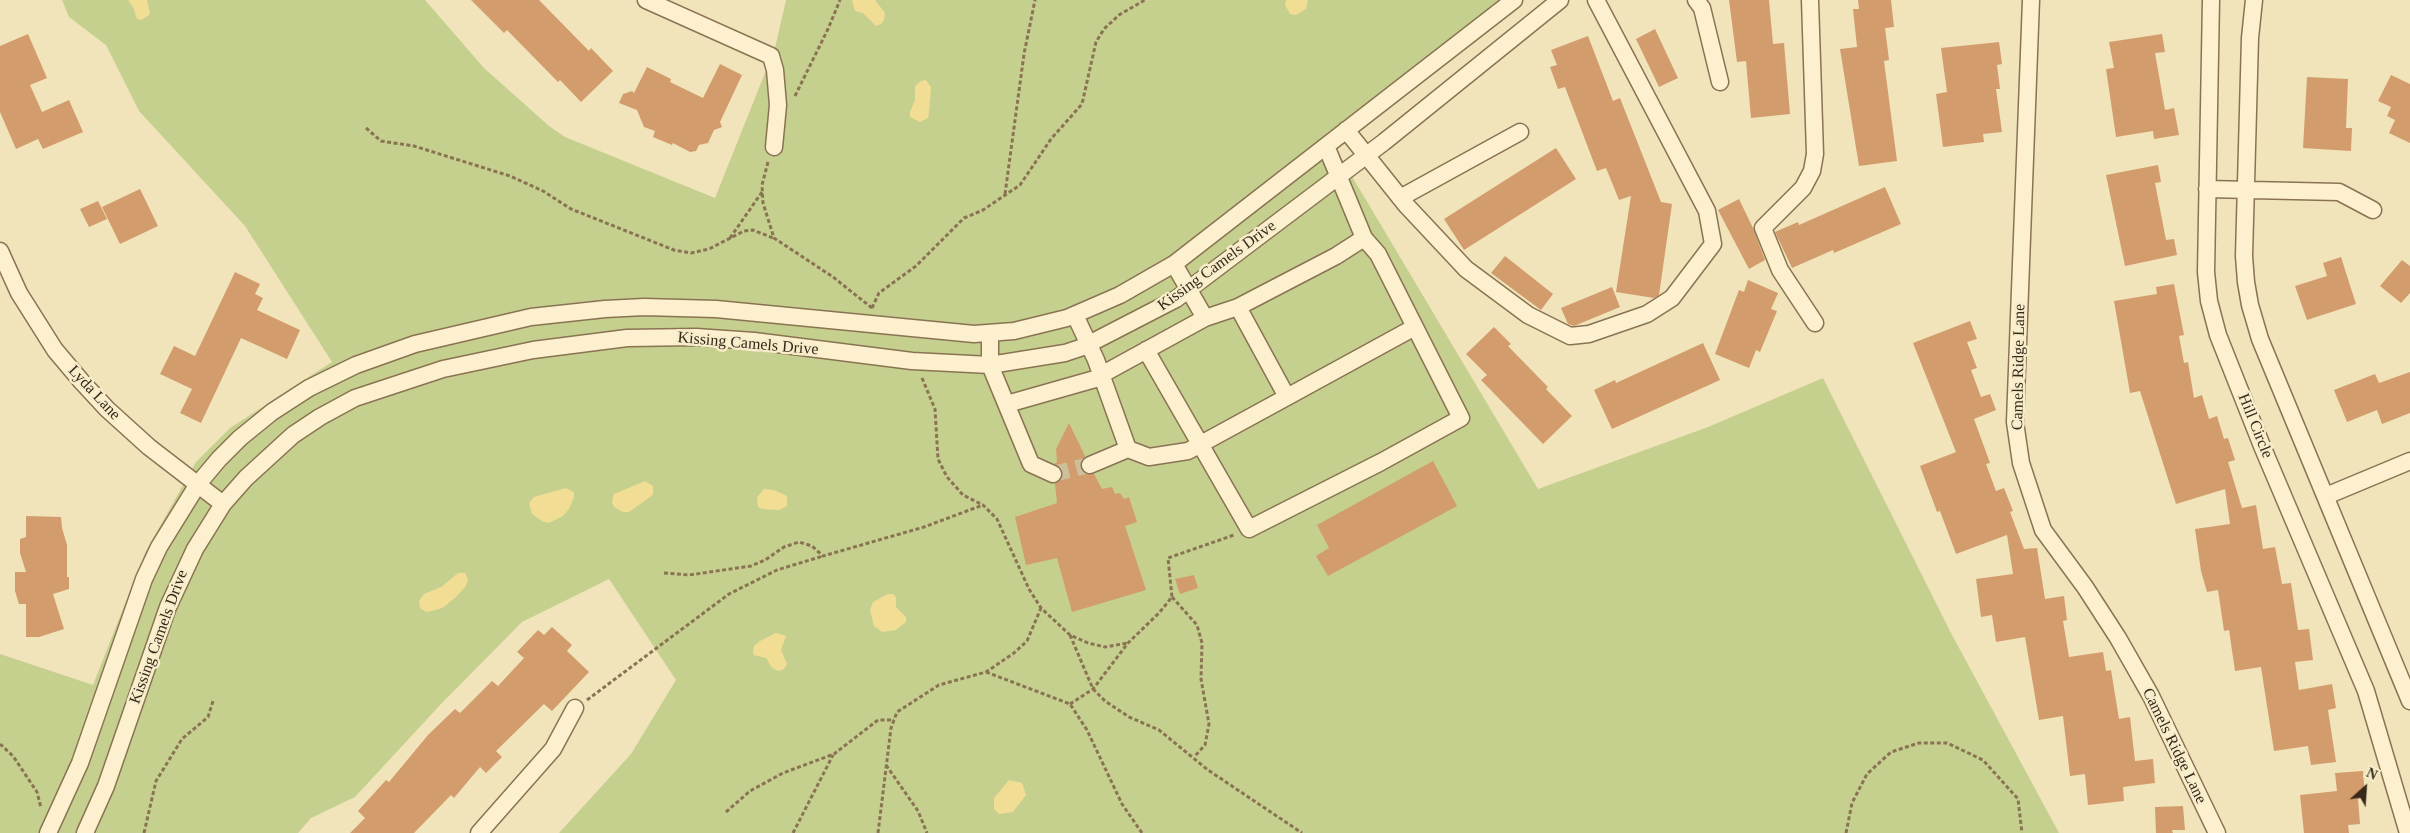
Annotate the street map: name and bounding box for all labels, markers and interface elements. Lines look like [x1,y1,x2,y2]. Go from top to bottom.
street label: Kissing Camels Drive [1154,217,1280,315]
street label: Camels Ridge Lane [2008,304,2030,430]
street label: Kissing Camels Drive [677,328,819,360]
street label: Lyda Lane [64,362,124,424]
street label: Hill Circle [2233,391,2277,461]
street label: Kissing Camels Drive [126,567,192,707]
street label: Camels Ridge Lane [2138,685,2210,807]
north arrow [2340,763,2390,813]
text: N [2364,765,2380,783]

